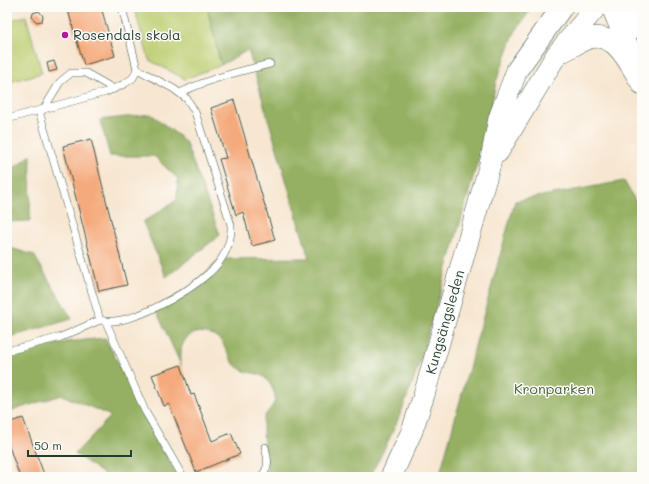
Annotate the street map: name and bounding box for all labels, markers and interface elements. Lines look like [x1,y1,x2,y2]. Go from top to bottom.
place label: Rosendals skola [73,25,181,44]
marker: Rosendals skola [60,30,70,40]
street label: Kungsängsleden [421,267,468,376]
park label: Kronparken [514,379,594,398]
scale bar [28,432,131,458]
text: 50 m [34,437,62,453]

